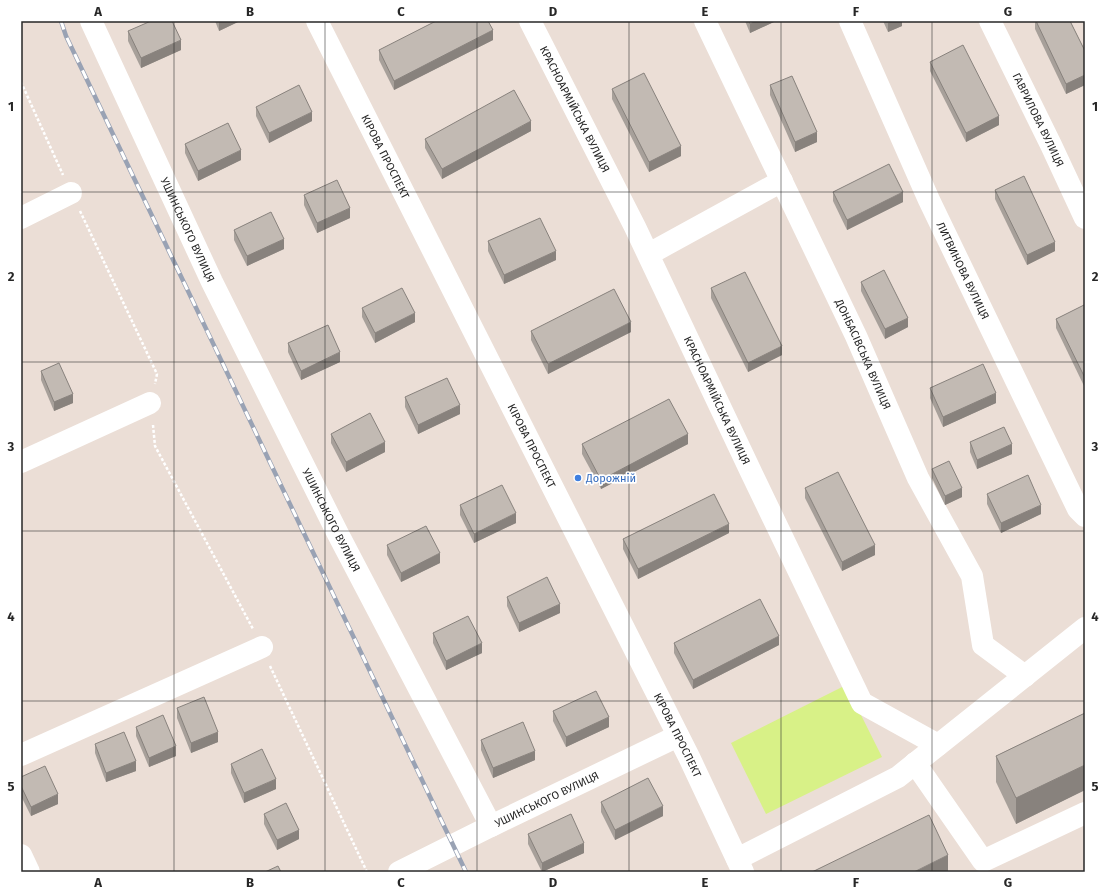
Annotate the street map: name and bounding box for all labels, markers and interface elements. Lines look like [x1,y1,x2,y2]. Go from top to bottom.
text: A [93,4,102,19]
text: B [246,4,254,19]
text: C [397,4,405,19]
text: D [549,4,558,19]
text: E [702,4,709,19]
text: F [853,4,860,19]
text: G [1004,4,1012,19]
street label: КРАСНОАРМІЙСЬКА ВУЛИЦЯ [537,44,613,175]
street label: ГАВРИЛОВА ВУЛИЦЯ [1010,71,1067,169]
text: 1 [8,99,14,114]
text: 1 [1092,99,1098,114]
street label: КІРОВА ПРОСПЕКТ [359,112,412,201]
street label: УШИНСЬКОГО ВУЛИЦЯ [158,175,218,284]
street label: ЛИТВИНОВА ВУЛИЦЯ [934,220,992,321]
text: 2 [8,269,15,284]
text: 2 [1092,269,1099,284]
street label: ДОНБАСІВСЬКА ВУЛИЦЯ [832,296,894,411]
street label: КРАСНОАРМІЙСЬКА ВУЛИЦЯ [681,334,753,467]
street label: КІРОВА ПРОСПЕКТ [505,401,559,490]
text: 3 [7,439,15,454]
text: 3 [1091,439,1099,454]
street label: УШИНСЬКОГО ВУЛИЦЯ [300,466,363,574]
place label: Дорожній [585,472,636,485]
marker: Дорожній [573,473,583,483]
text: 4 [7,609,15,624]
text: 4 [1091,609,1099,624]
street label: КІРОВА ПРОСПЕКТ [651,691,704,780]
street label: УШИНСЬКОГО ВУЛИЦЯ [493,769,601,830]
text: 5 [8,779,15,794]
text: 5 [1092,779,1099,794]
text: A [93,875,102,890]
text: B [246,875,254,890]
text: C [397,875,405,890]
text: D [549,875,558,890]
text: E [702,875,709,890]
text: F [853,875,860,890]
text: G [1004,875,1012,890]

